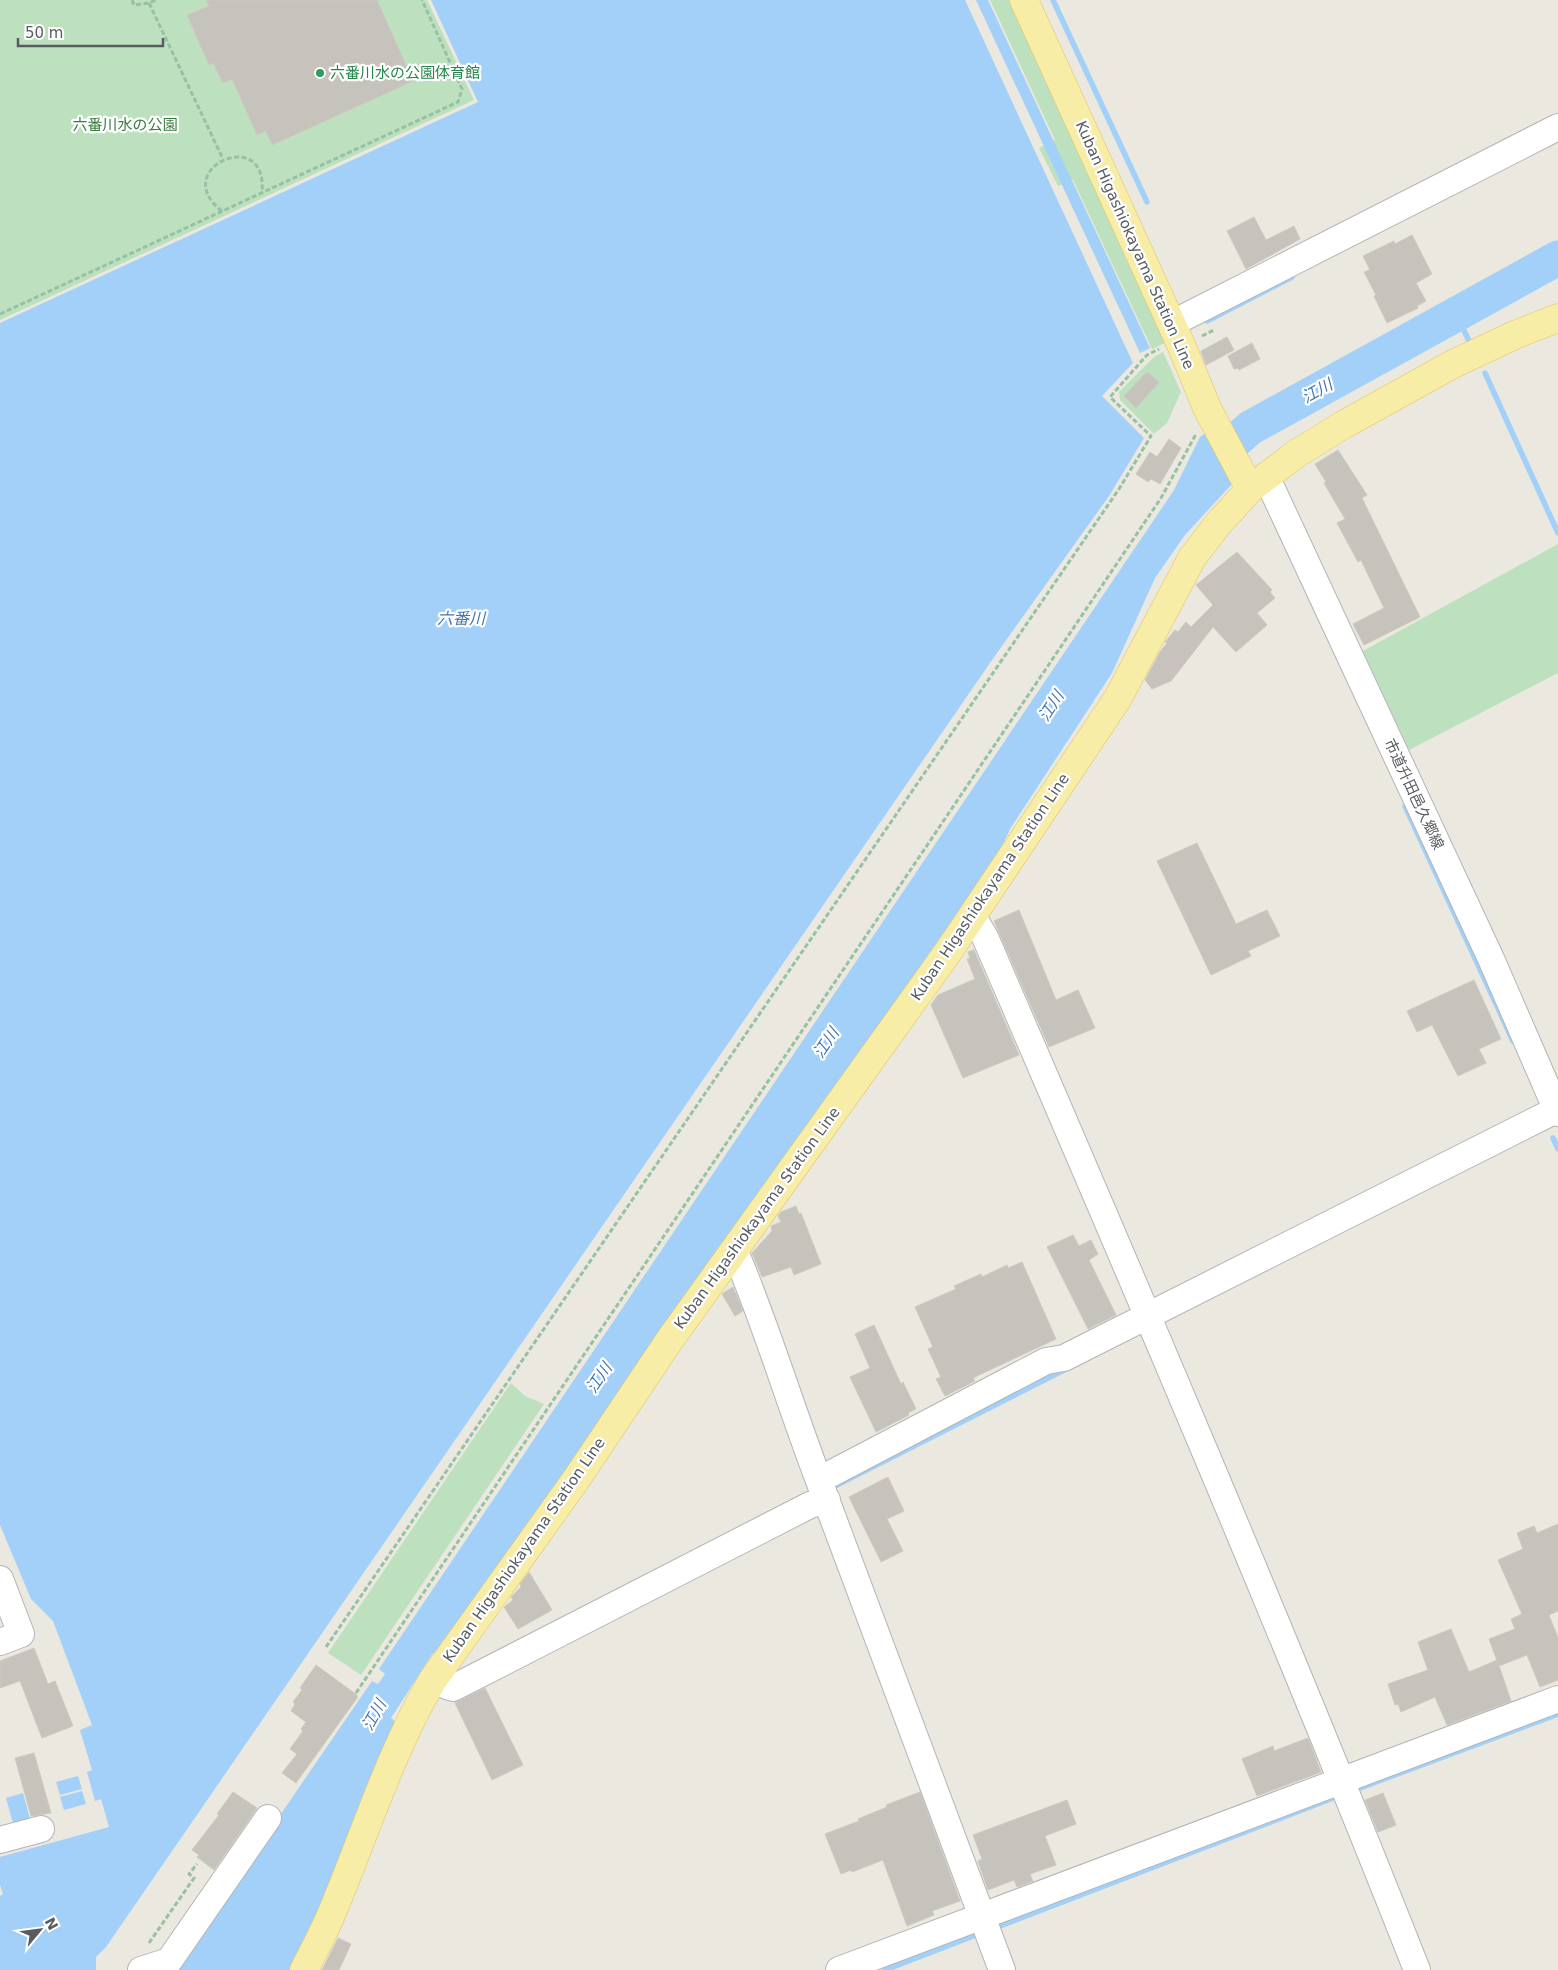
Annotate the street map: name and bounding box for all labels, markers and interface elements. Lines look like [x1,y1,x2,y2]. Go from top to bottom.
scale bar [18,15,162,47]
text: 50 m [25,24,63,42]
place label: 六番川水の公園体育館 [330,64,480,82]
marker: 六番川水の公園体育館 [314,67,326,79]
park label: 六番川水の公園 [72,116,178,134]
street label: Kuban Higashiokayama Station Line [1072,118,1198,372]
water label: 江川 [1298,374,1337,407]
water label: 六番川 [437,609,487,628]
water label: 江川 [1034,686,1069,725]
street label: 市道升田邑久郷線 [1380,736,1448,852]
street label: Kuban Higashiokayama Station Line [907,770,1073,1004]
water label: 江川 [809,1023,844,1062]
street label: Kuban Higashiokayama Station Line [670,1103,844,1333]
water label: 江川 [582,1358,617,1397]
street label: Kuban Higashiokayama Station Line [439,1434,609,1666]
water label: 江川 [358,1695,391,1734]
north arrow [15,1905,65,1955]
text: N [42,1915,61,1933]

